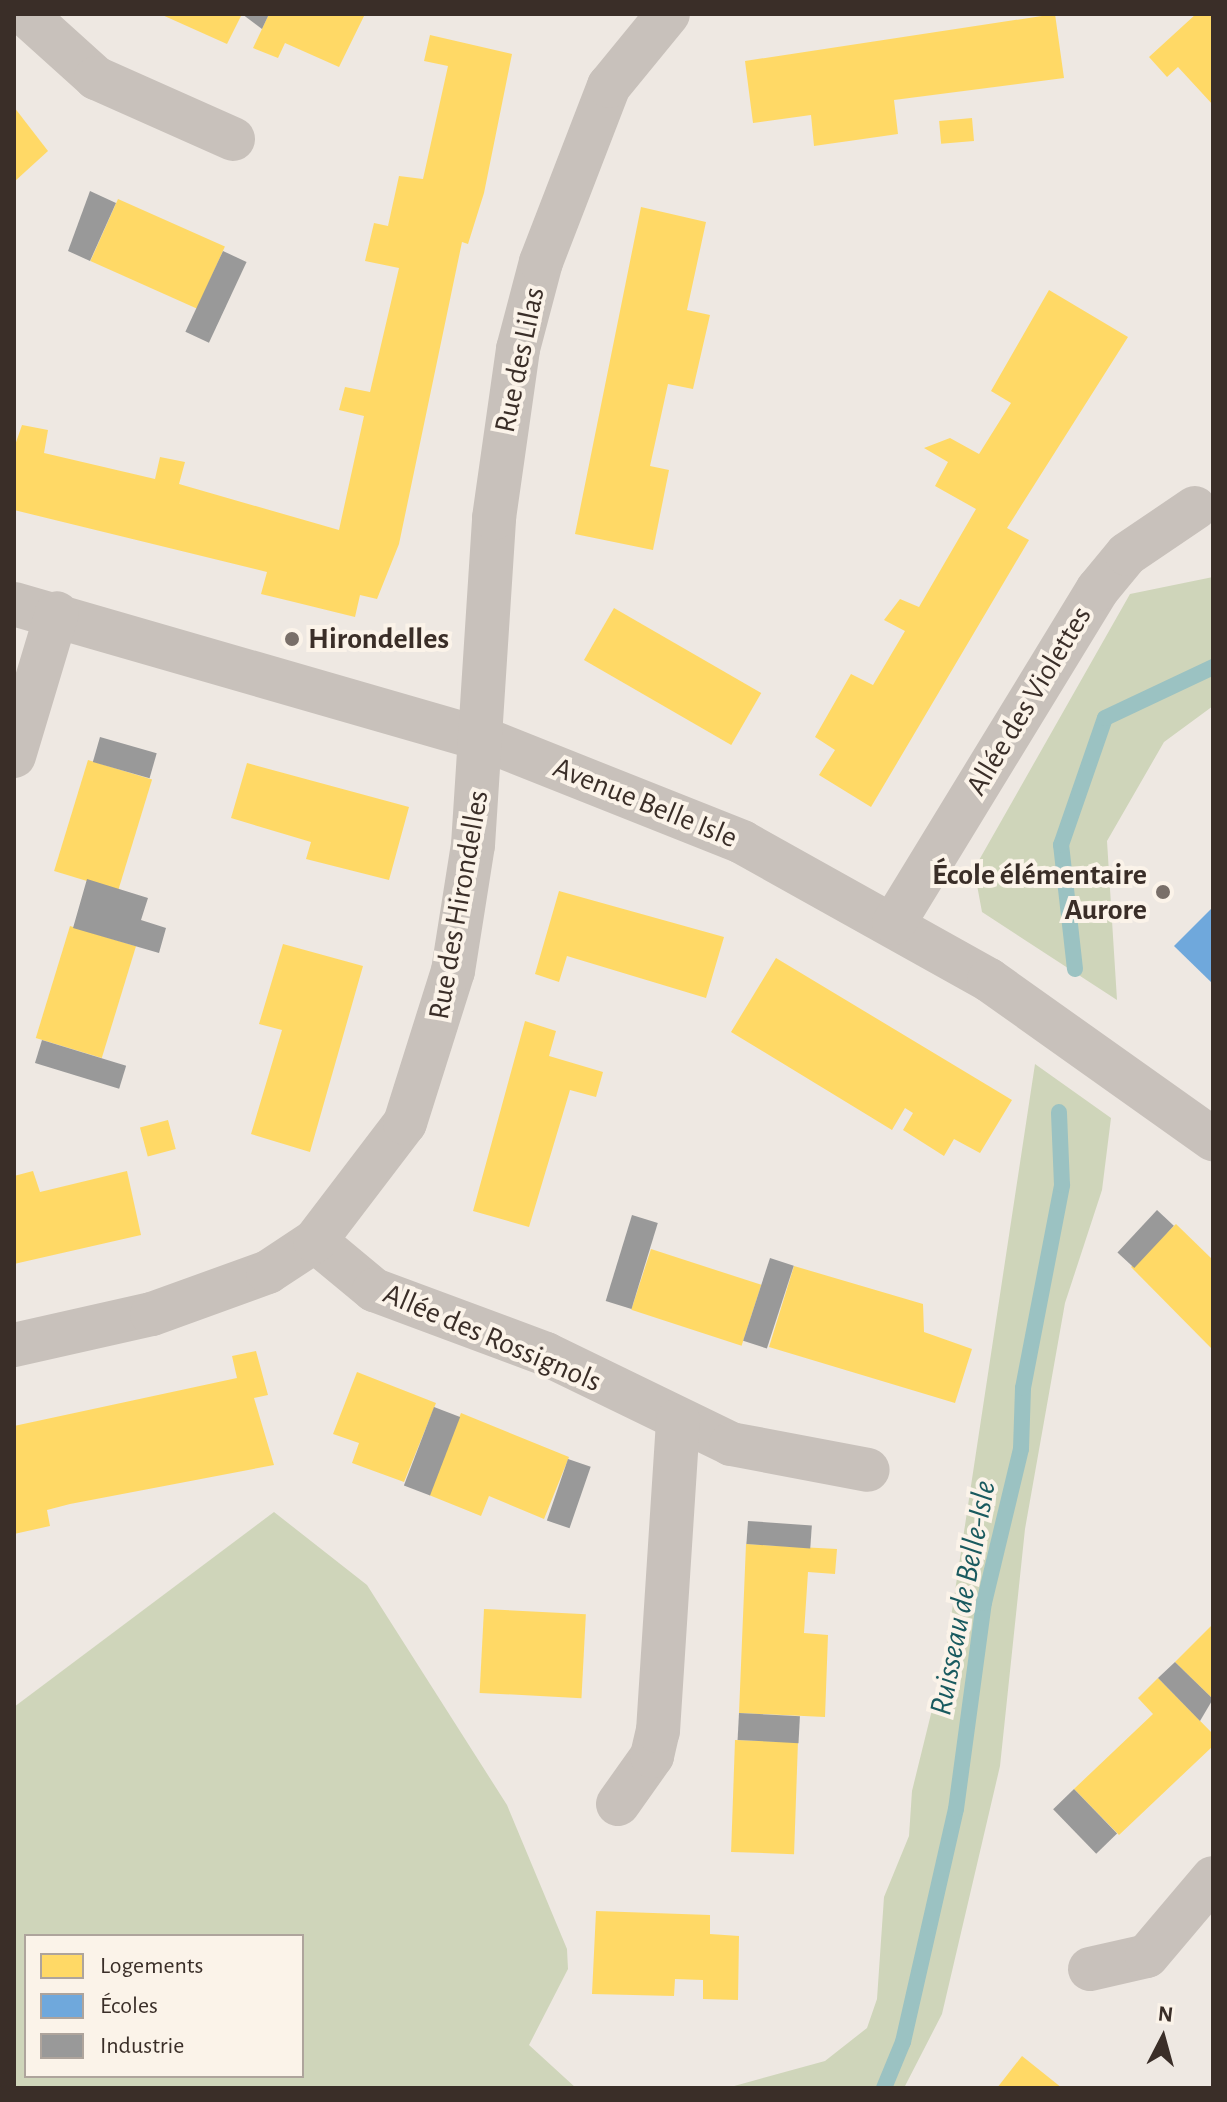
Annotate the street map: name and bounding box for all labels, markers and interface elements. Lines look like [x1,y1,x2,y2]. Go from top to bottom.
street label: Rue des Lilas [487,284,553,436]
street label: Allée des Violettes [958,600,1100,802]
place label: Hirondelles [308,621,449,657]
marker: Hirondelles [283,630,301,648]
street label: Avenue Belle Isle [548,750,742,856]
street label: Rue des Hirondelles [421,788,497,1022]
place label: École élémentaire Aurore [932,857,1147,928]
marker: École élémentaire Aurore [1154,883,1172,901]
street label: Allée des Rossignols [378,1276,606,1400]
water label: Ruisseau de Belle-Isle [921,1477,1005,1719]
legend [24,1934,304,2078]
text: Logements [100,1954,203,1978]
text: Écoles [100,1994,158,2018]
north arrow [1123,1998,1203,2078]
text: N [1157,2002,1174,2026]
text: Industrie [100,2034,184,2058]

